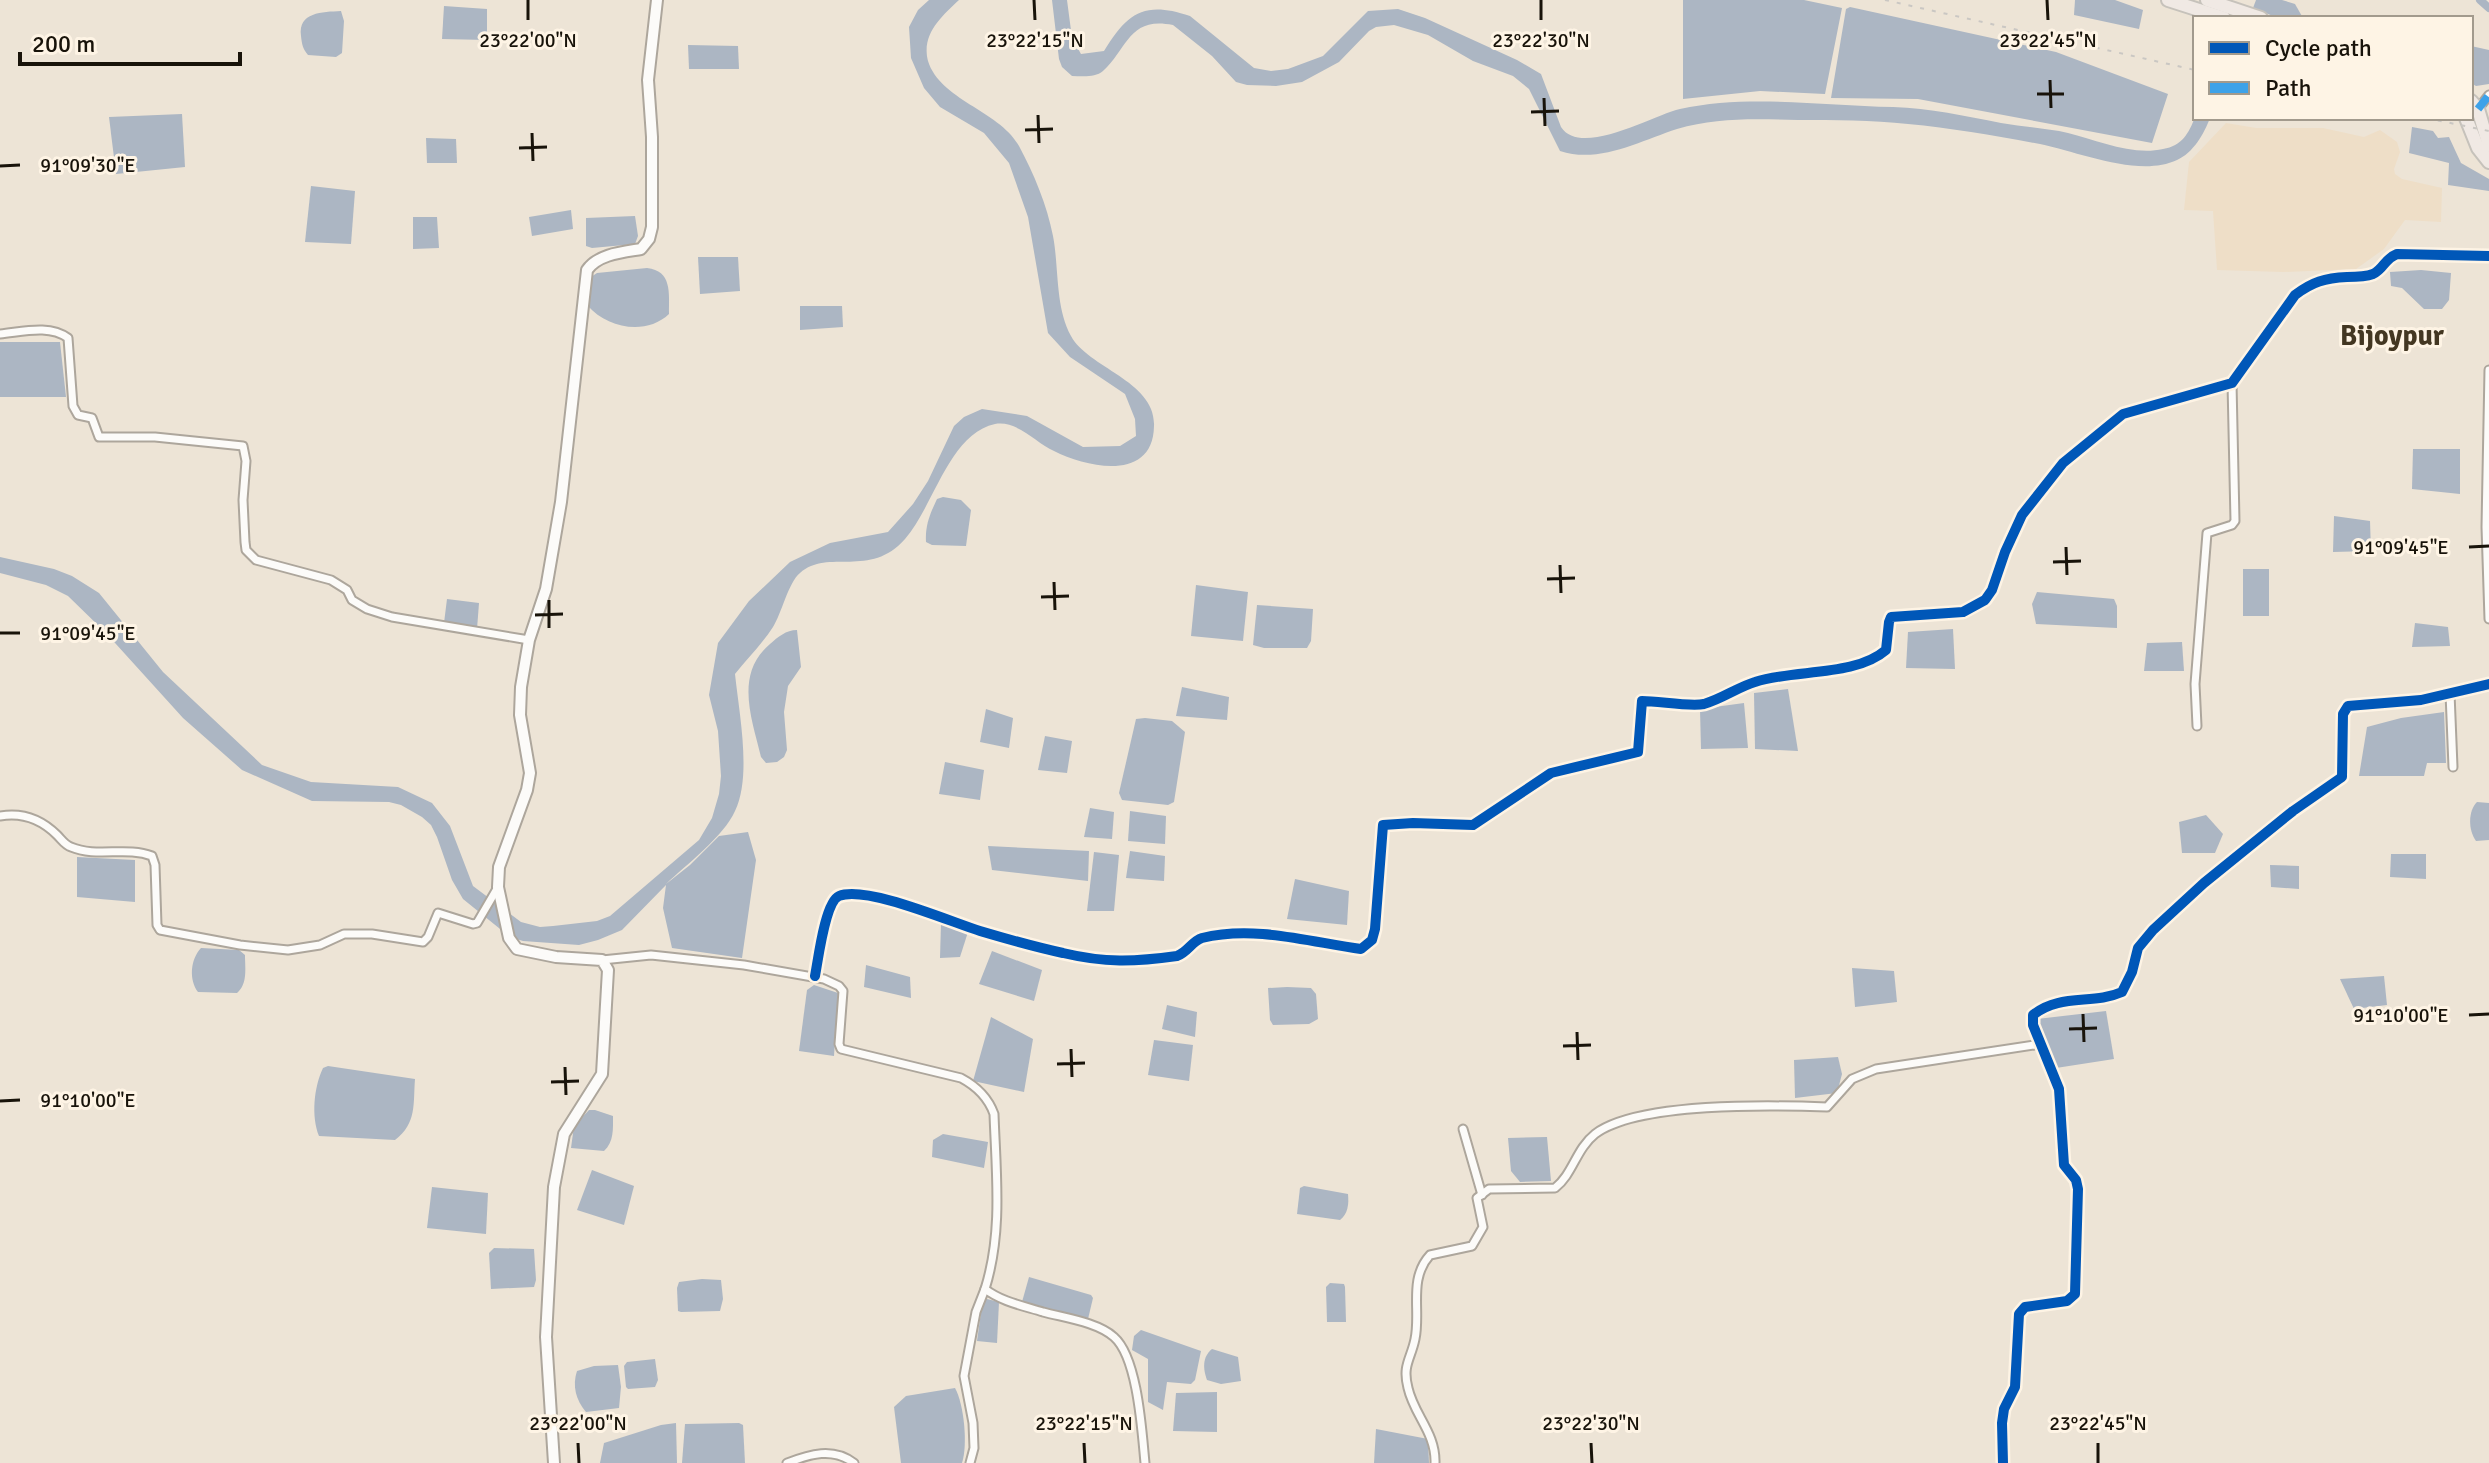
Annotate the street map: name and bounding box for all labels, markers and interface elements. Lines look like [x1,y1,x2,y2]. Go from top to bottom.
scale bar [20,16,240,66]
legend [2193,16,2473,120]
text: 23°22'00"N [479,28,577,53]
text: 23°22'15"N [986,28,1084,53]
text: 23°22'30"N [1492,28,1590,53]
text: 23°22'45"N [1999,28,2097,53]
text: 200 m [32,29,95,59]
text: Cycle path [2265,33,2372,63]
text: Path [2265,73,2311,103]
text: 91°09'30"E [40,153,136,178]
district label: Bijoypur [2340,319,2445,353]
text: 91°09'45"E [2353,535,2449,560]
text: 91°09'45"E [40,621,136,646]
text: 91°10'00"E [2353,1003,2449,1028]
text: 91°10'00"E [40,1088,136,1113]
text: 23°22'00"N [529,1411,627,1436]
text: 23°22'15"N [1035,1411,1133,1436]
text: 23°22'30"N [1542,1411,1640,1436]
text: 23°22'45"N [2049,1411,2147,1436]

